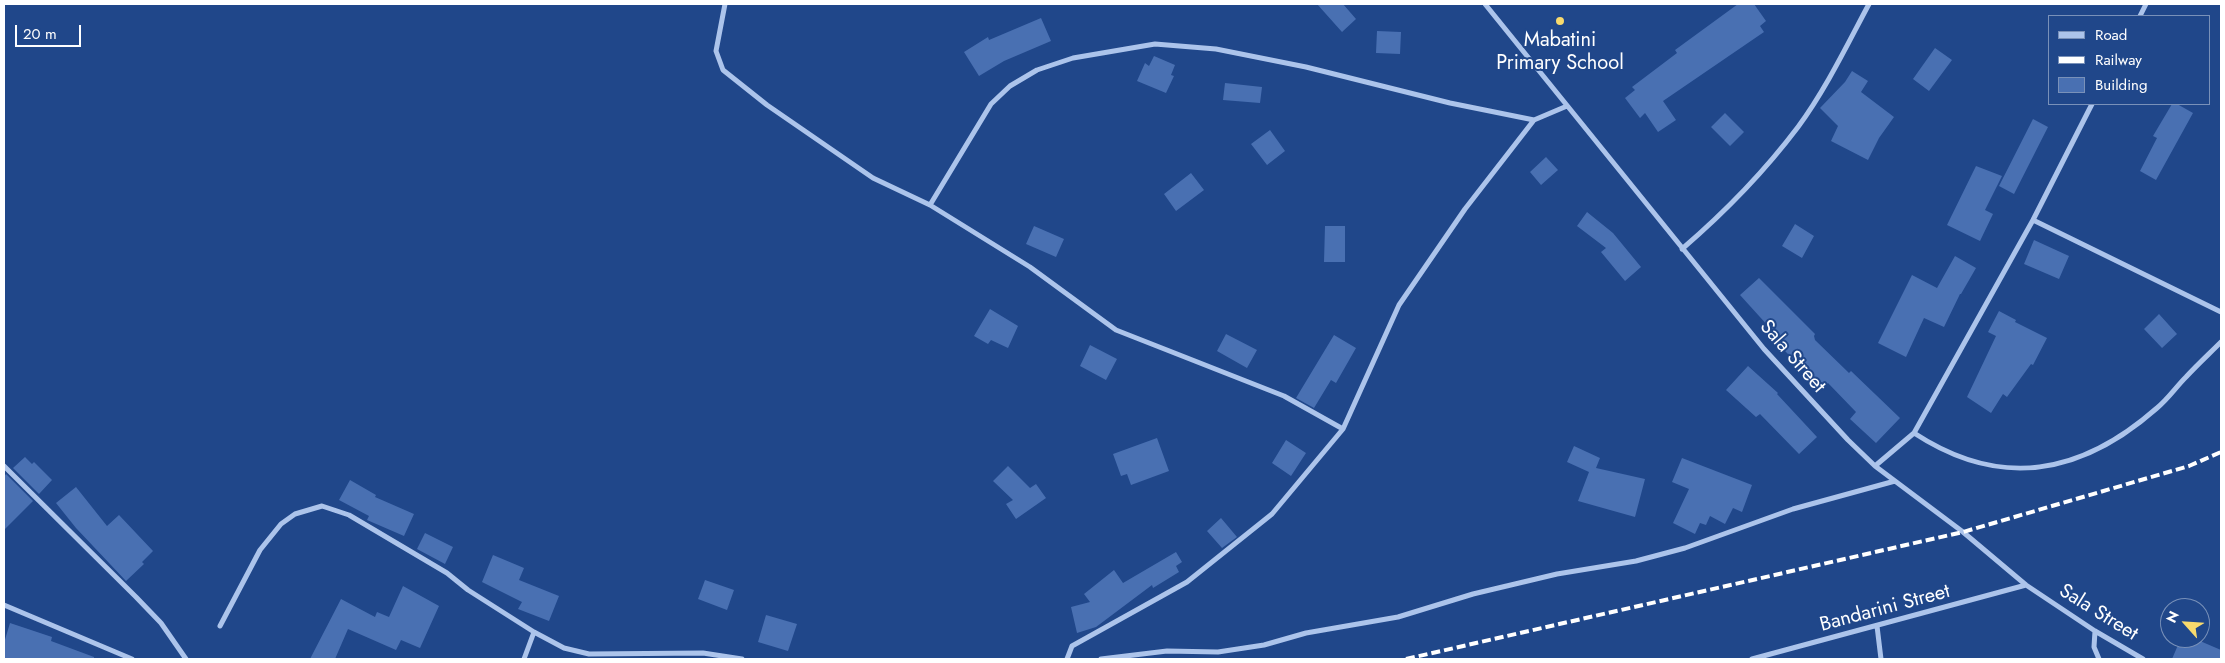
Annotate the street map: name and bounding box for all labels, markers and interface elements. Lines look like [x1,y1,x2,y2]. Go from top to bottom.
scale bar [18,15,84,47]
marker: Mabatini Primary School [1554,15,1566,27]
legend [2048,15,2210,105]
text: 20 m [23,23,57,45]
text: Road [2095,24,2127,46]
place label: Mabatini Primary School [1496,29,1624,76]
text: Railway [2095,49,2142,71]
text: Building [2095,74,2147,96]
street label: Sala Street [1754,316,1830,398]
street label: Sala Street [2054,579,2142,647]
street label: Bandarini Street [1817,580,1953,638]
north arrow [2160,598,2210,648]
text: N [2161,607,2184,626]

